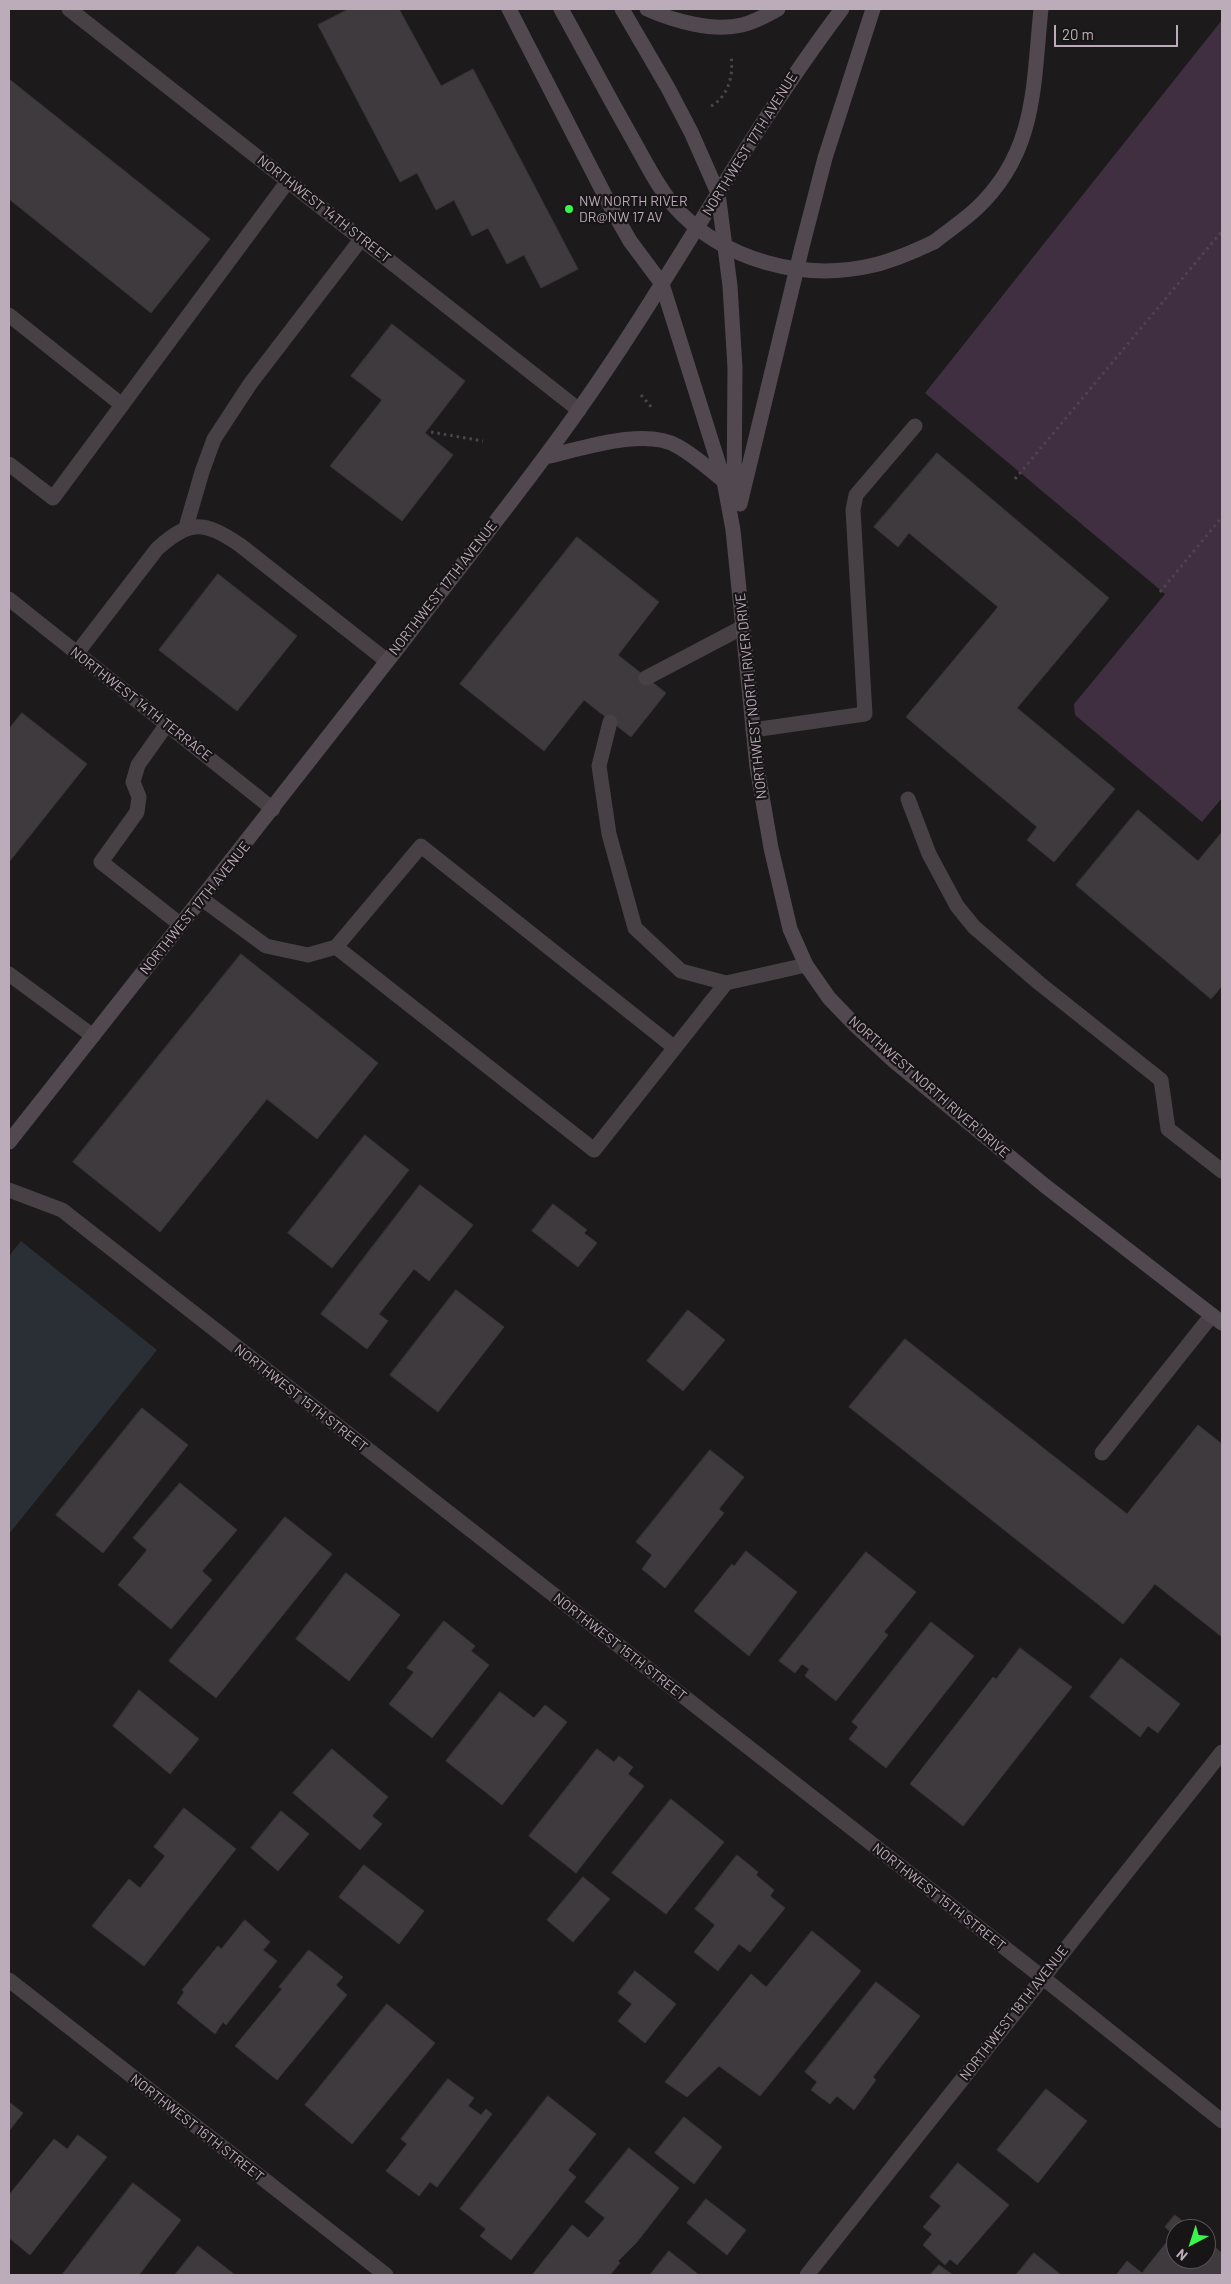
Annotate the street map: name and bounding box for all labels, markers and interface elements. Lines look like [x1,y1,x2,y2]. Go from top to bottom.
scale bar [1056,15,1180,47]
text: 20 m [1062,25,1094,43]
street label: NORTHWEST 17TH AVENUE [699,69,801,219]
street label: NORTHWEST 14TH STREET [254,152,394,266]
place label: NW NORTH RIVER DR@NW 17 AV [579,193,687,226]
marker: NW NORTH RIVER DR@NW 17 AV [563,203,575,215]
street label: NORTHWEST 17TH AVENUE [385,517,501,659]
street label: NORTHWEST NORTH RIVER DRIVE [732,592,770,800]
street label: NORTHWEST 14TH TERRACE [67,644,215,764]
street label: NORTHWEST 17TH AVENUE [136,838,254,978]
street label: NORTHWEST NORTH RIVER DRIVE [845,1013,1013,1161]
street label: NORTHWEST 15TH STREET [231,1341,371,1455]
street label: NORTHWEST 15TH STREET [550,1590,690,1704]
street label: NORTHWEST 15TH STREET [869,1840,1009,1954]
street label: NORTHWEST 18TH AVENUE [956,1942,1072,2084]
street label: NORTHWEST 16TH STREET [127,2071,267,2185]
north arrow [1166,2219,1216,2269]
text: N [1173,2246,1191,2265]

